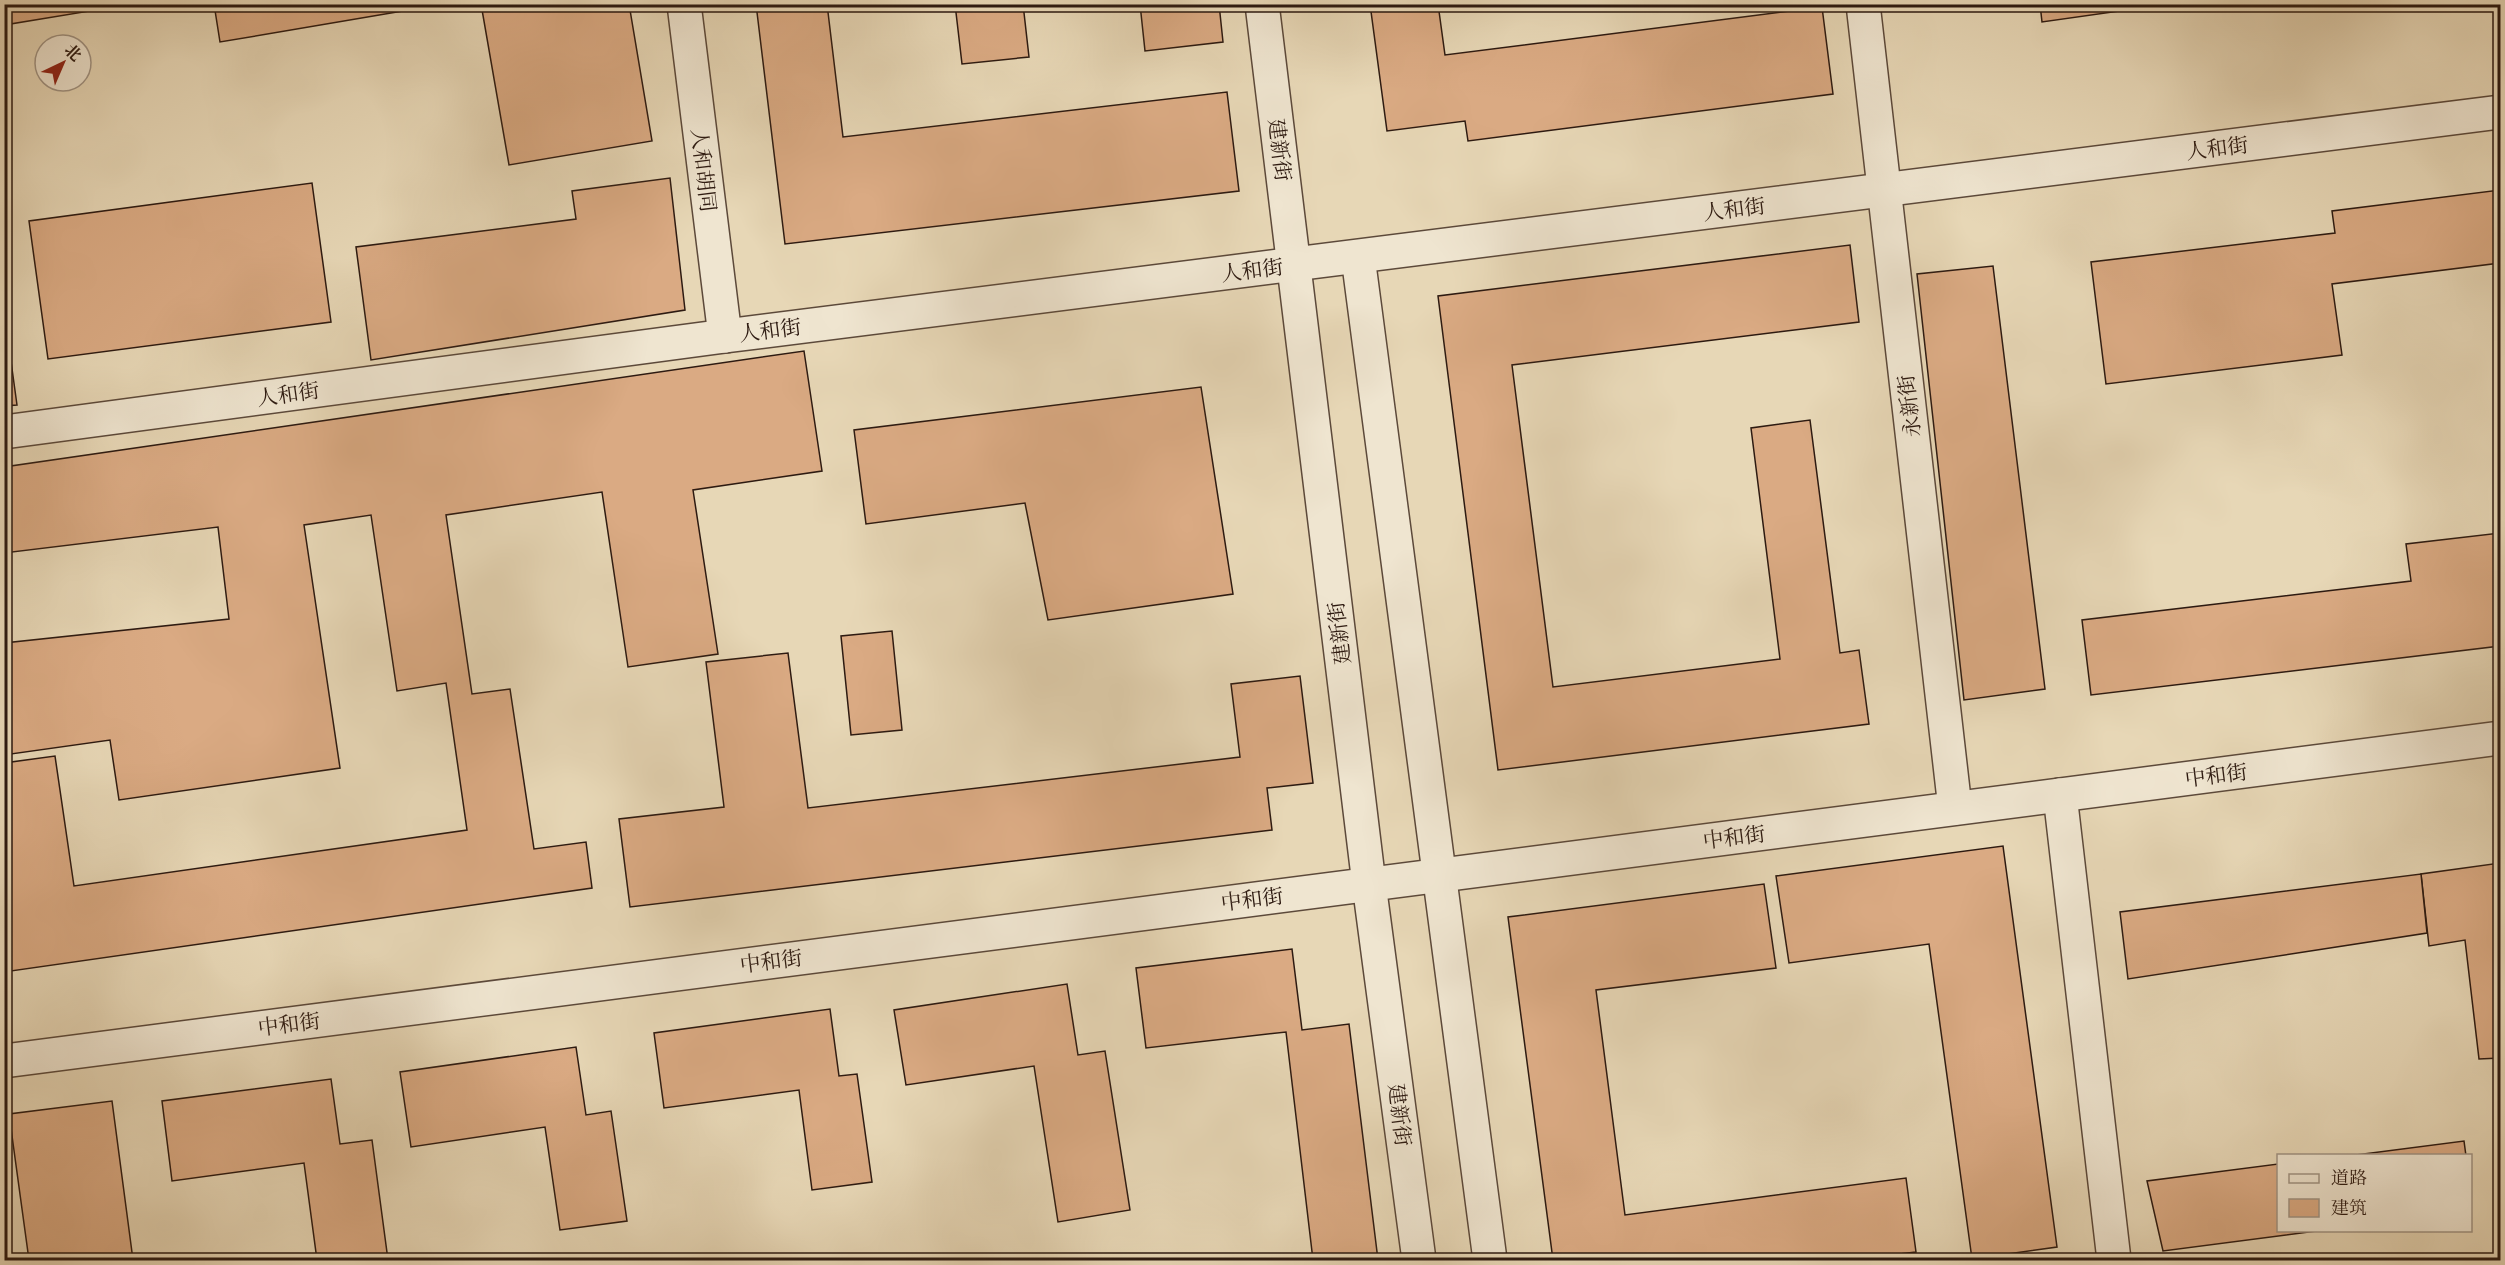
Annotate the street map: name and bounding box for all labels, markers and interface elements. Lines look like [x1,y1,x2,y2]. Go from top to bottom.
north arrow [33,33,93,93]
text: 北 [59,38,88,66]
street label: 建新街 [1261,117,1299,183]
street label: 人和胡同 [683,126,725,214]
street label: 人和街 [2184,129,2250,167]
street label: 人和街 [1701,190,1767,228]
street label: 人和街 [1219,251,1285,289]
street label: 人和街 [737,311,803,349]
street label: 永新街 [1890,373,1928,439]
street label: 人和街 [255,374,321,414]
street label: 建新街 [1320,600,1358,666]
street label: 中和街 [2183,756,2249,794]
street label: 中和街 [1701,818,1767,856]
street label: 中和街 [1219,880,1285,918]
street label: 中和街 [738,942,804,980]
street label: 中和街 [256,1005,322,1043]
street label: 建新街 [1381,1082,1419,1148]
legend [2277,1154,2472,1232]
text: 道路 [2331,1164,2367,1191]
text: 建筑 [2331,1194,2367,1221]

